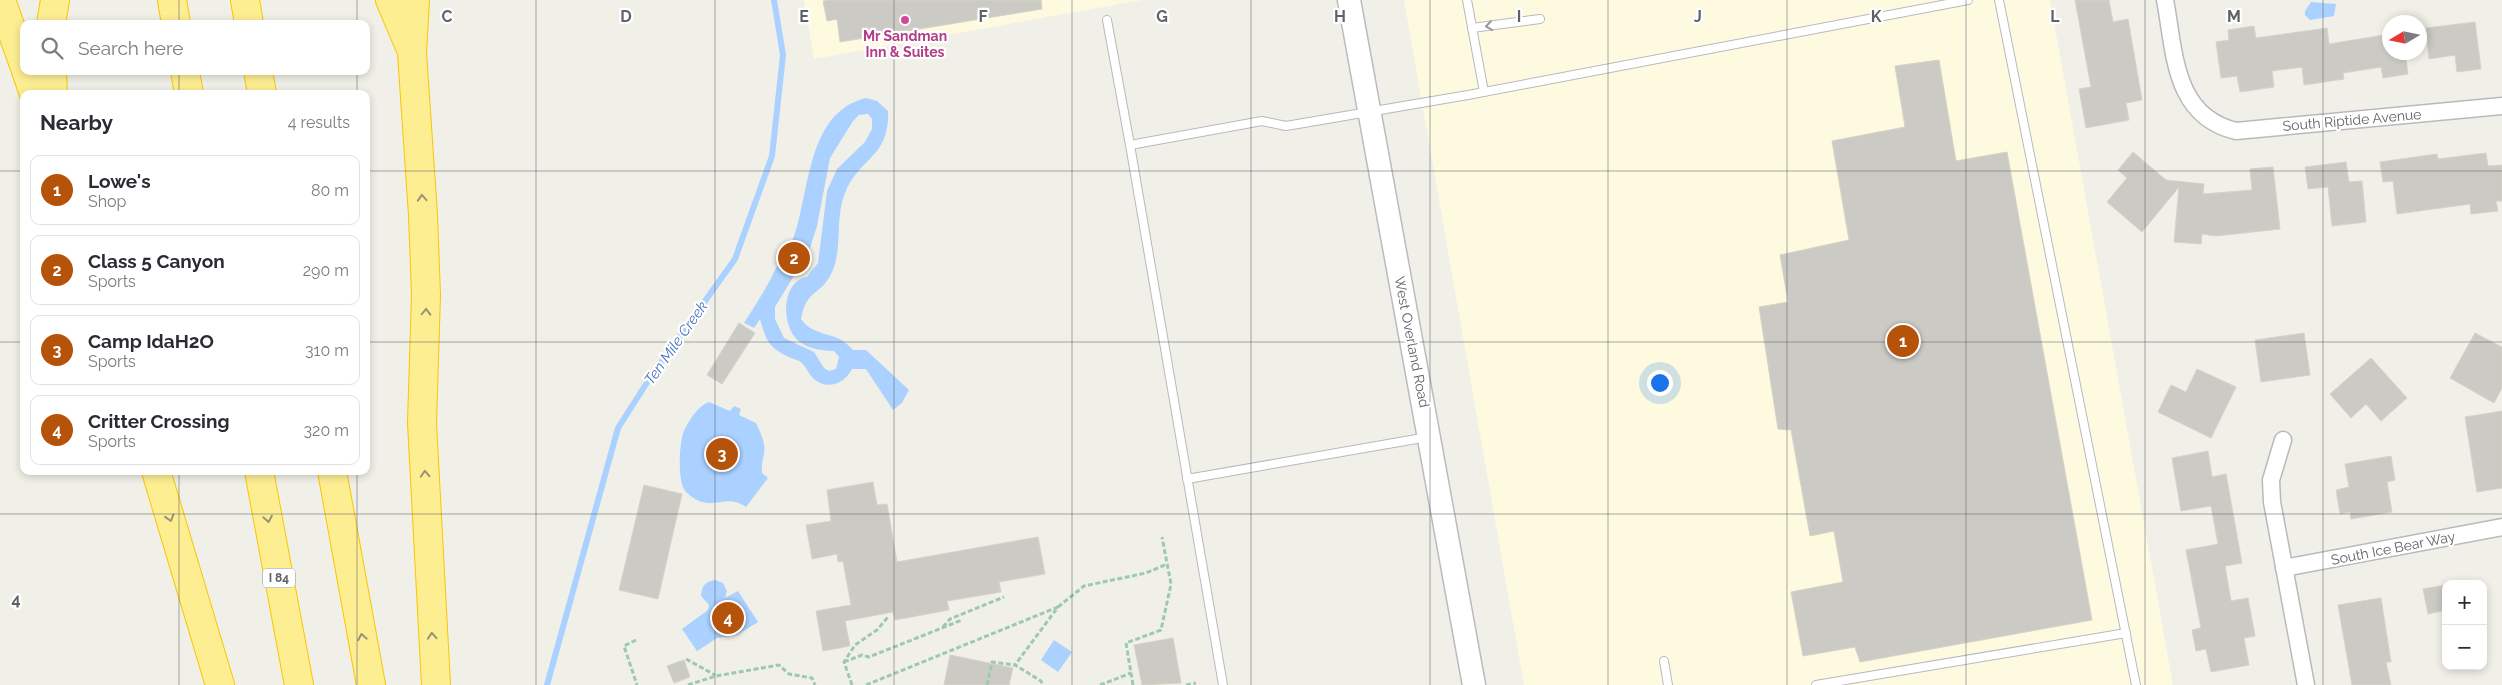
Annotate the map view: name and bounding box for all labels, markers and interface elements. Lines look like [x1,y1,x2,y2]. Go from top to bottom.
text: C [442,7,453,26]
text: D [620,7,632,26]
text: E [799,7,809,26]
text: F [978,7,988,26]
text: G [1156,7,1168,26]
text: H [1334,7,1346,26]
text: I [1517,7,1521,26]
text: J [1694,7,1702,26]
text: K [1871,7,1882,26]
text: L [2050,7,2060,26]
text: M [2227,7,2241,26]
marker: Mr Sandman Inn & Suites [899,14,911,26]
north arrow [2382,15,2427,60]
search box [20,20,370,75]
one-way arrow [1485,20,1493,31]
place label: Mr Sandman Inn & Suites [863,28,947,60]
icon: search [38,34,66,62]
text: Search here [78,37,184,59]
street label: South Riptide Avenue [2282,106,2422,134]
text: Nearby [40,110,113,135]
text: 4 results [288,113,350,132]
text: Lowe's [88,170,151,192]
text: 1 [53,181,61,200]
text: 80 m [311,181,349,200]
text: Shop [88,192,126,211]
one-way arrow [417,194,428,202]
pin: 2 [778,239,810,277]
text: Class 5 Canyon [88,250,225,272]
text: 2 [52,261,62,280]
text: 290 m [303,261,349,280]
text: Sports [88,272,136,291]
street label: West Overland Road [1391,275,1433,409]
water label: Ten Mile Creek [641,298,711,388]
one-way arrow [420,307,431,315]
pin: 1 [1887,322,1919,360]
text: Camp IdaH2O [88,330,214,352]
text: 3 [53,341,61,360]
text: 310 m [305,341,349,360]
text: Sports [88,352,136,371]
your location [1647,370,1673,396]
text: Critter Crossing [88,410,229,432]
text: 4 [52,421,62,440]
text: 320 m [304,421,349,440]
text: Sports [88,432,136,451]
pin: 3 [706,435,738,473]
one-way arrow [420,470,430,478]
one-way arrow [164,513,174,522]
one-way arrow [262,515,273,524]
street label: South Ice Bear Way [2330,528,2457,568]
road number: I 84 [263,568,295,588]
map controls [2442,580,2487,670]
button: + [2442,580,2487,625]
text: 4 [11,590,21,609]
pin: 4 [712,599,744,637]
button: − [2442,625,2487,670]
one-way arrow [426,632,437,640]
one-way arrow [358,633,368,641]

